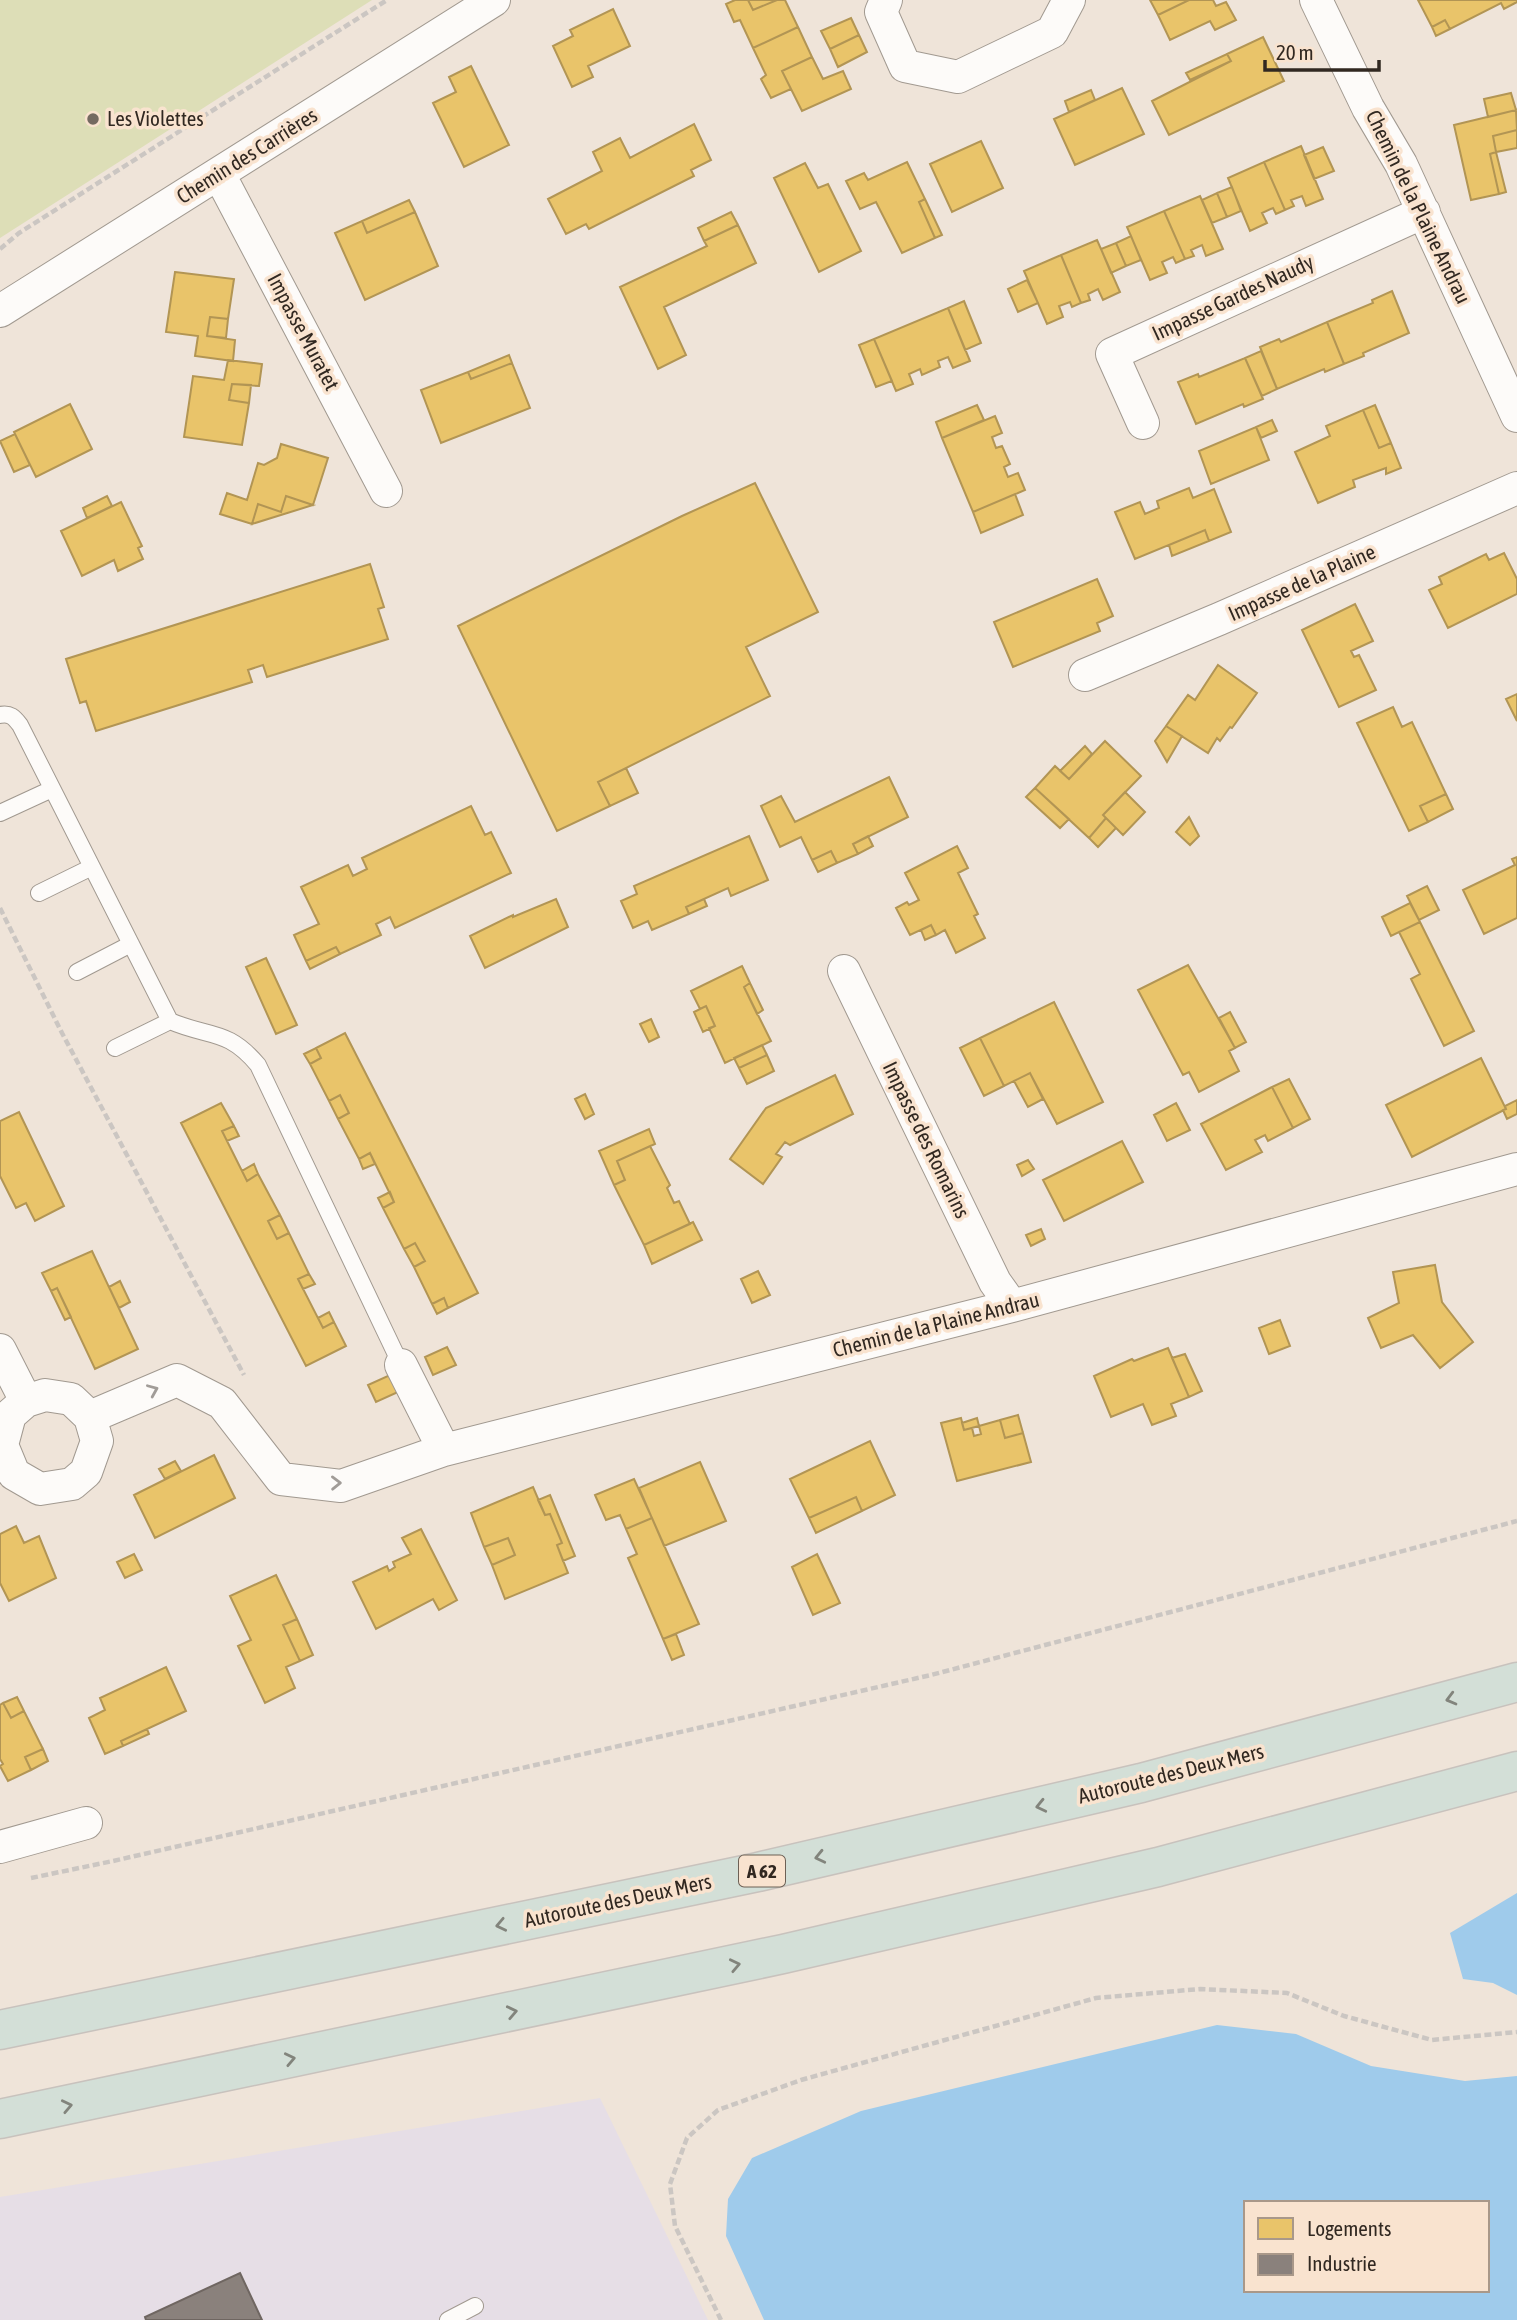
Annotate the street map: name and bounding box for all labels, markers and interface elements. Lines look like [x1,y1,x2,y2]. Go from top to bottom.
scale bar [1265,28,1379,72]
text: 20 m [1276,40,1314,64]
street label: Chemin des Carrières [172,102,321,208]
place label: Les Violettes [107,106,204,130]
street label: Chemin de la Plaine Andrau [1362,106,1476,307]
marker: Les Violettes [85,111,101,127]
street label: Impasse Gardes Naudy [1148,249,1317,345]
street label: Impasse Muratet [263,269,345,394]
street label: Impasse de la Plaine [1224,539,1379,625]
street label: Impasse des Romarins [879,1057,975,1222]
street label: Chemin de la Plaine Andrau [830,1287,1041,1361]
one-way arrow [146,1385,158,1399]
one-way arrow [331,1476,342,1491]
one-way arrow [1445,1691,1457,1706]
street label: Autoroute des Deux Mers [1075,1738,1266,1808]
one-way arrow [1035,1798,1047,1812]
one-way arrow [814,1849,826,1863]
road number: A 62 [739,1856,785,1886]
street label: Autoroute des Deux Mers [522,1868,713,1932]
one-way arrow [495,1917,507,1932]
one-way arrow [729,1958,741,1973]
one-way arrow [506,2005,518,2020]
one-way arrow [284,2052,296,2067]
one-way arrow [61,2099,73,2114]
legend [1244,2201,1489,2292]
text: Logements [1307,2216,1391,2240]
text: Industrie [1307,2251,1377,2275]

